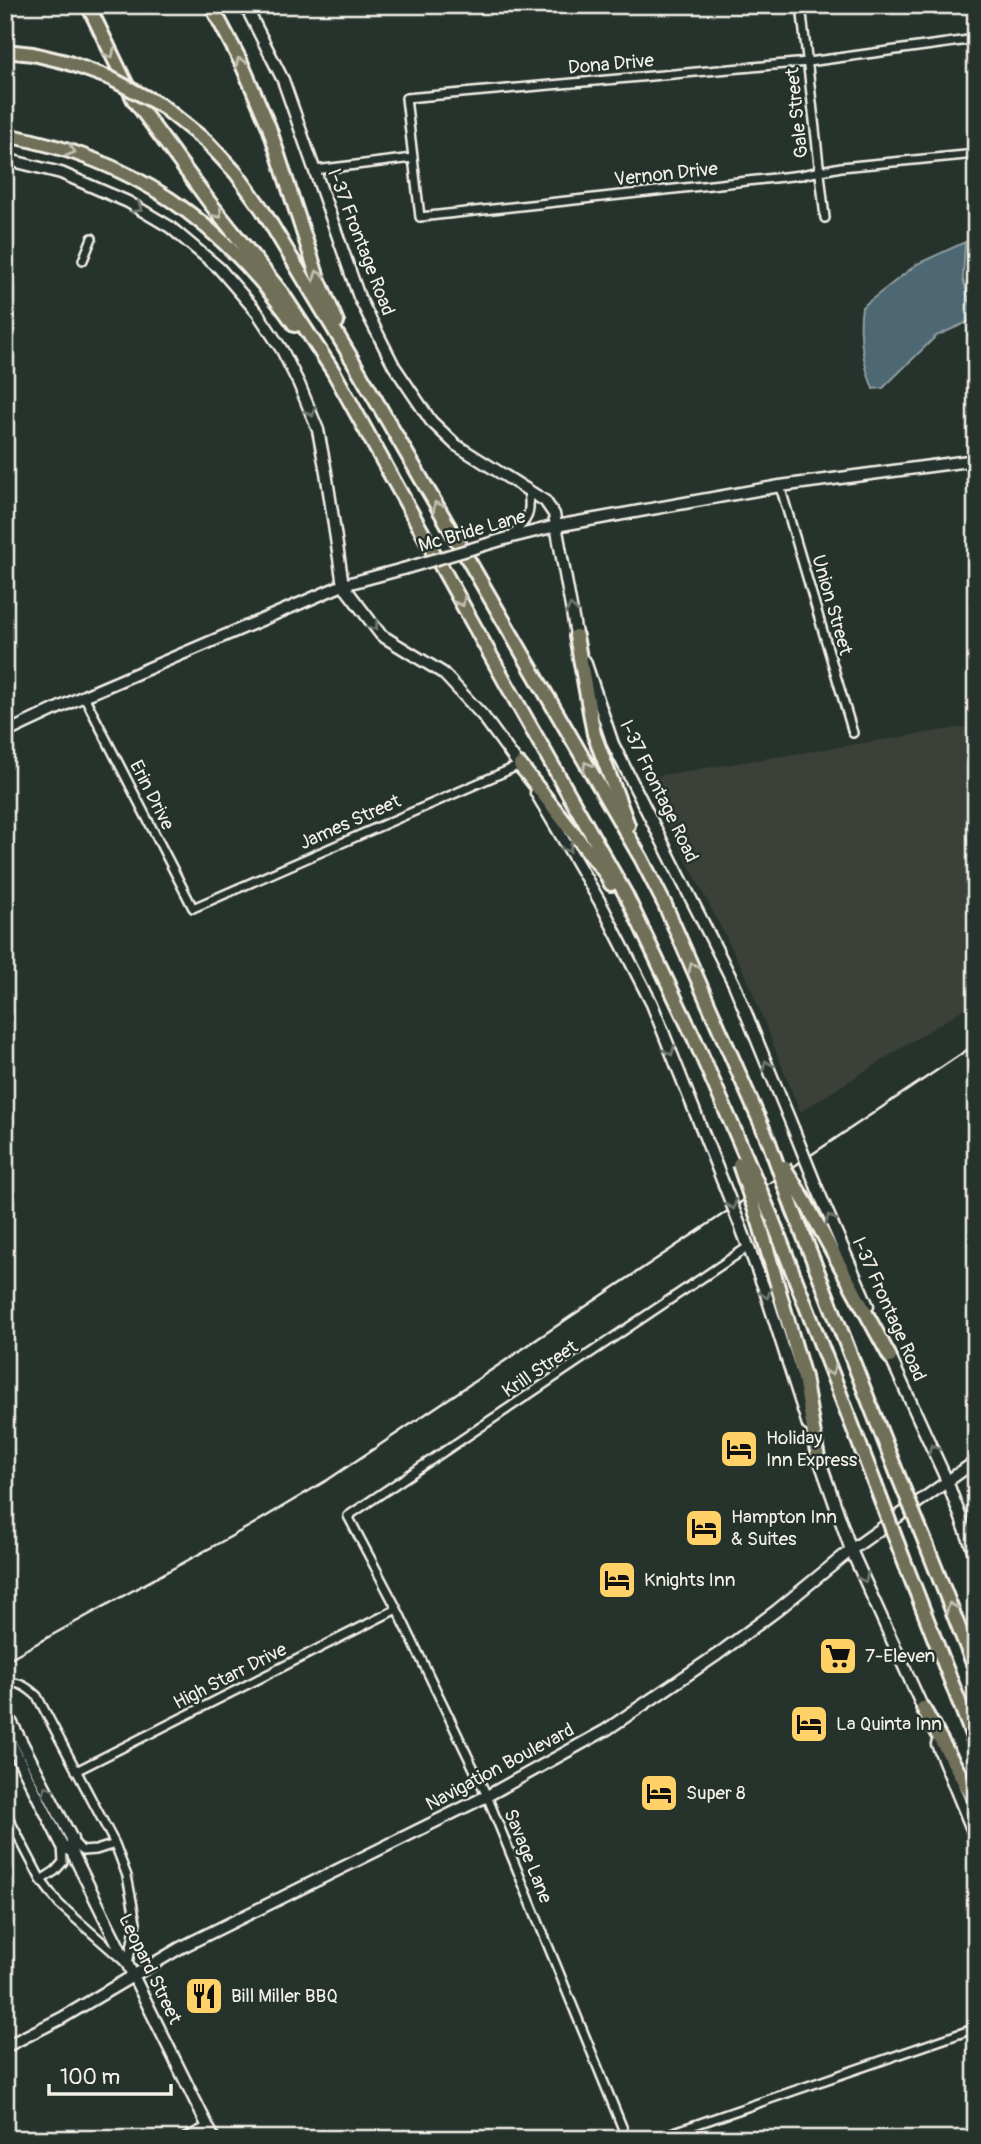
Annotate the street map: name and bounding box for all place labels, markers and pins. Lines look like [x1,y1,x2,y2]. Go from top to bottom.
place label: Holiday Inn Express [766,1426,858,1472]
hotel icon: Holiday Inn Express [718,1428,760,1470]
place label: Hampton Inn & Suites [731,1505,837,1551]
hotel icon: Hampton Inn & Suites [683,1507,725,1549]
hotel icon: Knights Inn [596,1559,638,1601]
place label: Knights Inn [644,1568,735,1592]
supermarket icon: 7-Eleven [817,1635,859,1677]
place label: 7-Eleven [865,1644,935,1668]
hotel icon: La Quinta Inn [788,1703,830,1745]
place label: La Quinta Inn [836,1712,942,1736]
hotel icon: Super 8 [638,1772,680,1814]
place label: Super 8 [686,1781,745,1805]
restaurant icon: Bill Miller BBQ [183,1975,225,2017]
place label: Bill Miller BBQ [231,1984,338,2008]

